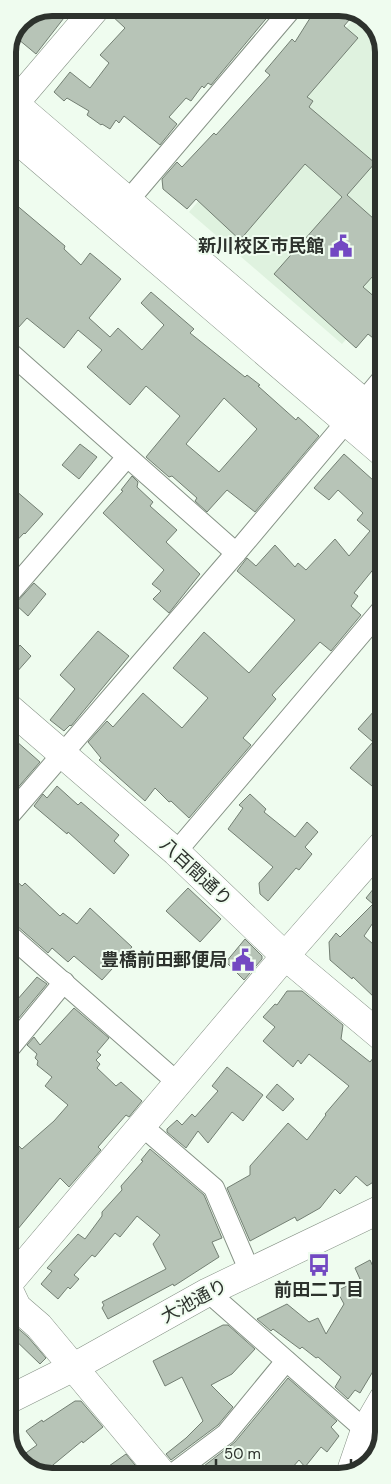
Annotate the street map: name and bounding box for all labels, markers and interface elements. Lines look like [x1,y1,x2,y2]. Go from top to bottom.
public building icon: 新川校区市民館 [328,233,354,259]
place label: 新川校区市民館 [198,234,324,258]
street label: 八百間通り [155,833,237,911]
public building icon: 豊橋前田郵便局 [230,947,256,973]
place label: 豊橋前田郵便局 [101,948,227,972]
bus stop icon: 前田二丁目 [306,1252,332,1278]
street label: 大池通り [157,1274,231,1328]
place label: 前田二丁目 [274,1278,364,1302]
scale bar [216,1436,351,1468]
text: 50 m [224,1444,261,1464]

